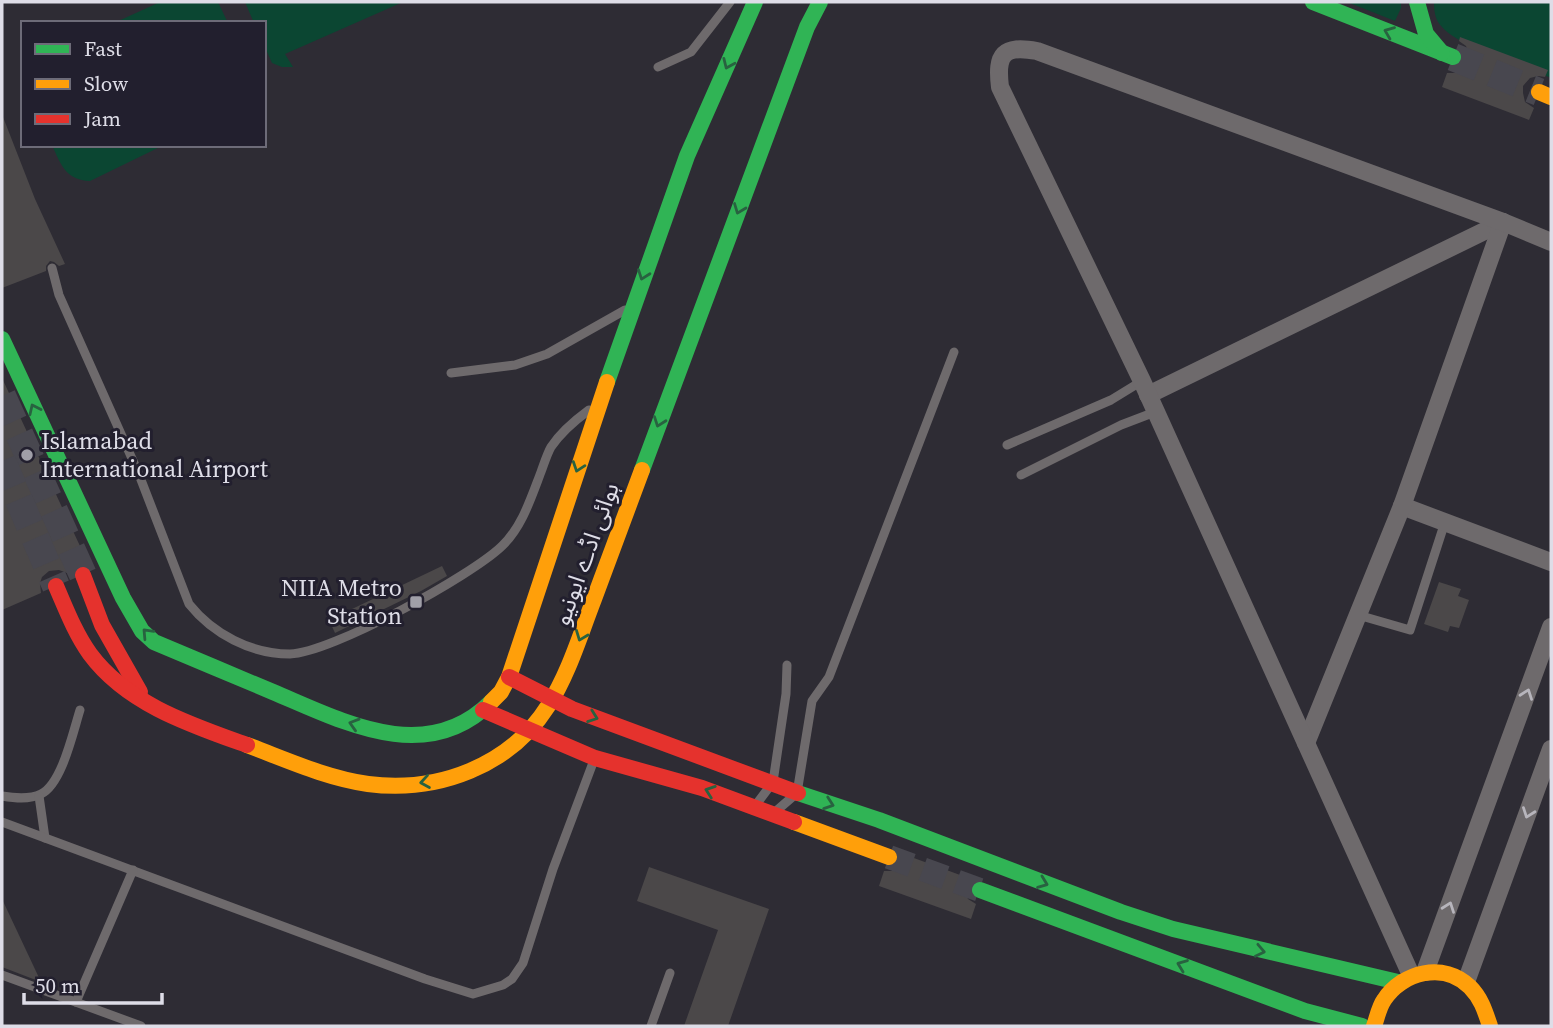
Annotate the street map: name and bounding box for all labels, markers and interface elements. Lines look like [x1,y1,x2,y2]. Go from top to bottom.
legend [21,21,266,147]
one-way arrow [1384,27,1396,41]
text: Fast [84,34,122,63]
one-way arrow [722,57,736,70]
text: Slow [84,69,128,98]
text: Jam [83,104,121,133]
one-way arrow [733,202,747,214]
one-way arrow [637,269,651,281]
one-way arrow [29,404,43,416]
one-way arrow [653,415,667,427]
place label: Islamabad International Airport [41,424,268,485]
marker: Islamabad International Airport [19,447,35,463]
one-way arrow [572,461,586,473]
street label: ہوائی اڈے ایونیو [544,478,627,630]
place label: NIIA Metro Station [281,571,402,632]
marker: NIIA Metro Station [408,594,424,610]
one-way arrow [142,629,155,642]
one-way arrow [575,629,589,641]
one-way arrow [1519,688,1533,700]
one-way arrow [587,709,599,723]
one-way arrow [348,718,361,732]
one-way arrow [419,774,431,789]
one-way arrow [704,785,716,799]
one-way arrow [823,796,835,810]
one-way arrow [1522,807,1536,819]
one-way arrow [1037,874,1049,888]
one-way arrow [1441,902,1455,914]
one-way arrow [1254,943,1266,958]
one-way arrow [1177,959,1189,973]
scale bar [24,962,163,1006]
text: 50 m [35,971,80,1000]

